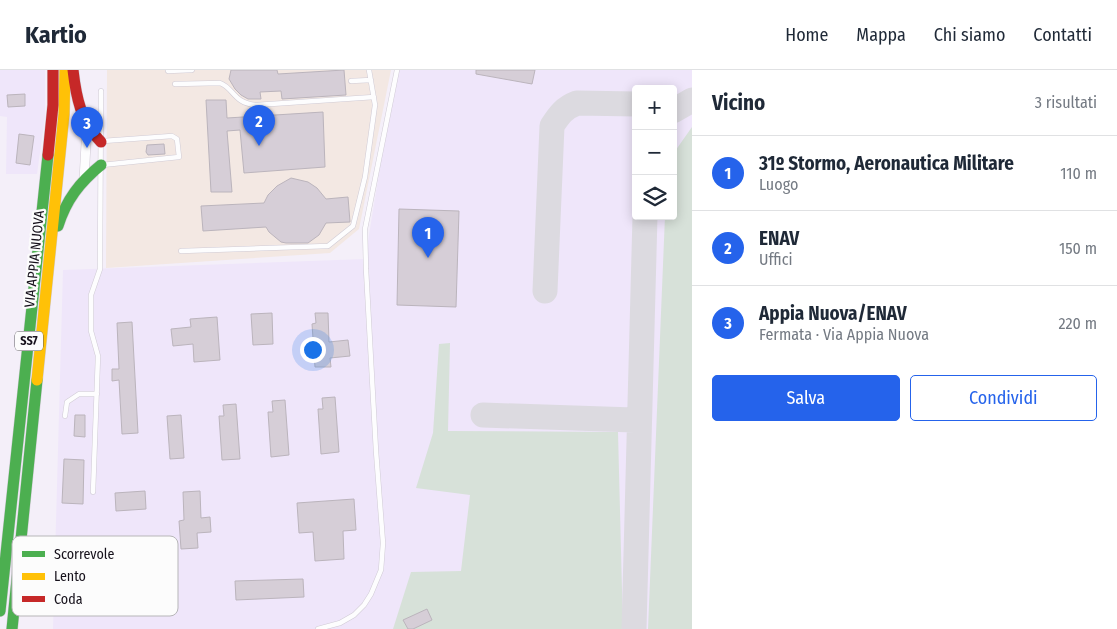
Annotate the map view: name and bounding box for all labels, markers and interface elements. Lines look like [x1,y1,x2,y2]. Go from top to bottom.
text: Kartio [25,21,87,49]
text: Home [785,24,828,46]
text: Mappa [856,24,906,46]
text: Chi siamo [934,24,1005,46]
text: Contatti [1033,24,1092,46]
map controls [632,85,677,220]
button: + [632,85,677,130]
text: Vicino [712,90,765,116]
text: 3 risultati [1035,93,1097,112]
pin: 2 [243,105,275,146]
pin: 3 [71,107,103,148]
button: − [632,130,677,175]
text: 31º Stormo, Aeronautica Militare [759,152,1014,175]
text: 1 [725,164,731,183]
text: 110 m [1060,164,1097,183]
button: layers [632,175,677,220]
text: Luogo [759,175,798,194]
street label: VIA APPIA NUOVA [21,209,48,308]
pin: 1 [412,217,444,258]
text: ENAV [759,227,799,250]
text: 2 [724,239,732,258]
text: 150 m [1059,239,1097,258]
text: Uffici [759,250,793,269]
text: Appia Nuova/ENAV [759,302,907,325]
text: 3 [724,314,732,333]
text: 220 m [1058,314,1097,333]
text: Fermata · Via Appia Nuova [759,325,929,344]
road number: SS7 [15,332,43,350]
your location [300,337,326,363]
button: Salva [712,375,900,421]
button: Condividi [910,375,1097,421]
legend [12,536,178,616]
text: Scorrevole [54,546,114,563]
text: Lento [54,568,86,585]
text: Coda [54,591,83,608]

